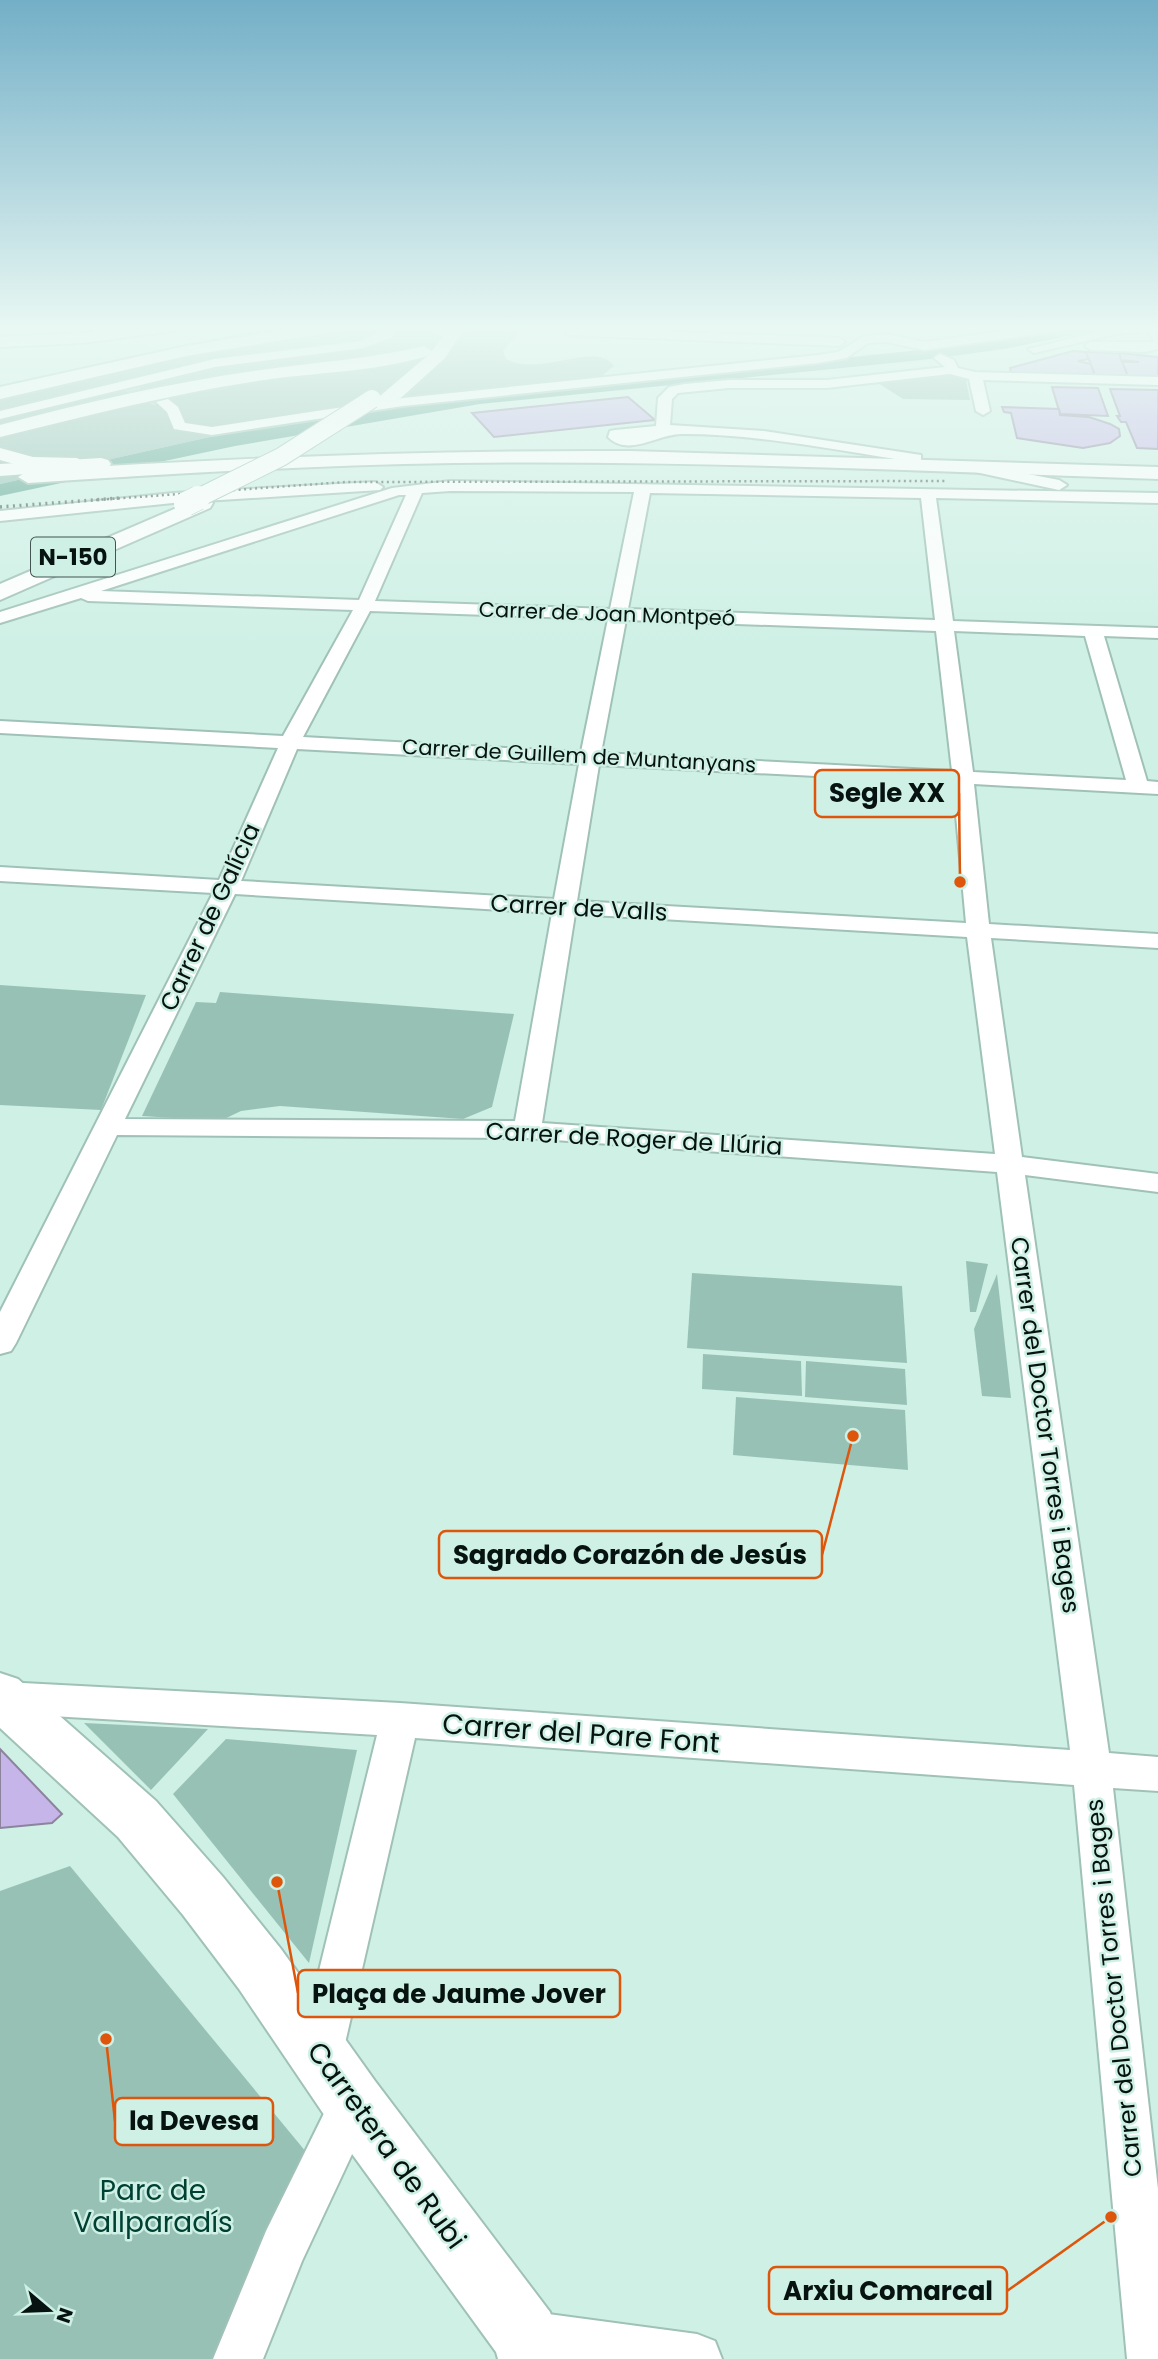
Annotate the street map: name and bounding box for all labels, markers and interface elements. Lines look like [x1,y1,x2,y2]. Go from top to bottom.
road number: N-150 [31,538,115,576]
street label: Carrer de Joan Montpeó [478,595,736,632]
street label: Carrer de Guillem de Muntanyans [401,732,757,779]
callout: Segle XX [815,770,959,817]
text: Segle XX [829,775,945,811]
street label: Carrer de Galícia [152,817,268,1016]
street label: Carrer de Valls [490,886,668,929]
street label: Carrer de Roger de Llúria [485,1114,783,1163]
street label: Carrer del Doctor Torres i Bages [1003,1235,1088,1615]
callout: Sagrado Corazón de Jesús [439,1531,822,1578]
text: Sagrado Corazón de Jesús [453,1537,807,1573]
street label: Carrer del Pare Font [441,1704,721,1763]
street label: Carrer del Doctor Torres i Bages [1077,1798,1150,2179]
callout: Plaça de Jaume Jover [298,1970,620,2017]
text: Plaça de Jaume Jover [312,1976,606,2012]
street label: Carretera de Rubi [298,2034,475,2257]
callout: la Devesa [115,2098,273,2145]
text: la Devesa [129,2103,259,2139]
park label: Parc de Vallparadís [73,2171,233,2242]
callout: Arxiu Comarcal [769,2267,1007,2314]
text: Arxiu Comarcal [783,2273,993,2309]
north arrow [14,2275,84,2345]
text: N [50,2304,80,2327]

